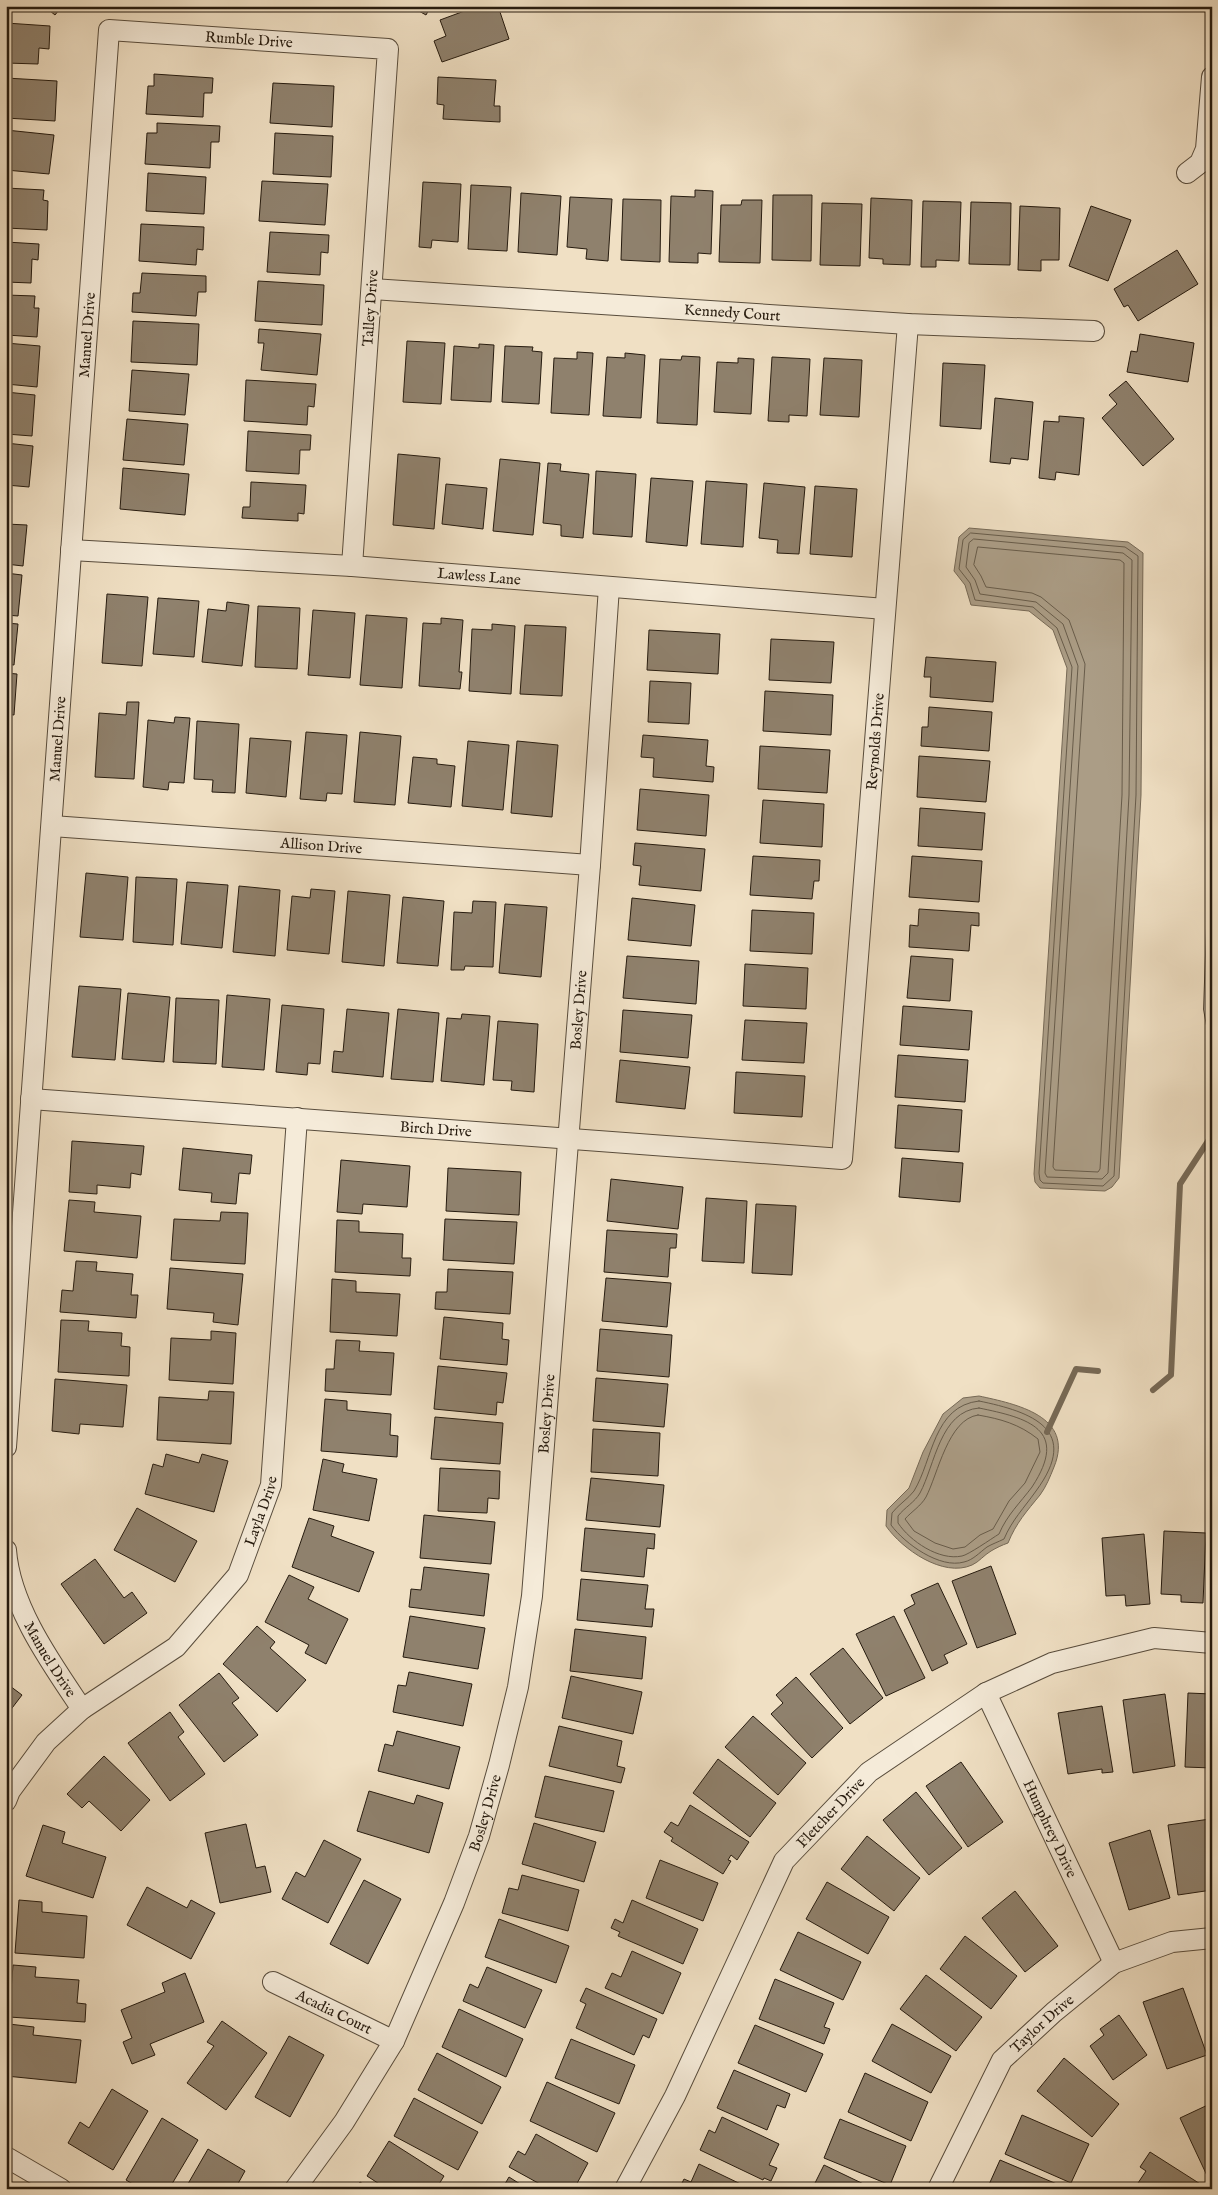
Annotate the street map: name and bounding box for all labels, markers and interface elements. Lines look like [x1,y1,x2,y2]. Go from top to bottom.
street label: Rumble Drive [204,28,293,52]
street label: Talley Drive [358,269,383,347]
street label: Manuel Drive [75,292,100,378]
street label: Kennedy Court [683,300,781,326]
street label: Lawless Lane [437,564,522,590]
street label: Reynolds Drive [862,692,889,791]
street label: Manuel Drive [45,695,71,782]
street label: Allison Drive [279,834,363,858]
street label: Bosley Drive [566,970,592,1051]
street label: Birch Drive [399,1117,473,1142]
street label: Bosley Drive [534,1373,560,1454]
street label: Layla Drive [240,1476,282,1549]
street label: Manuel Drive [19,1618,80,1701]
street label: Bosley Drive [465,1772,506,1855]
street label: Fletcher Drive [793,1773,869,1852]
street label: Humphrey Drive [1018,1777,1081,1881]
street label: Acadia Court [292,1985,375,2039]
street label: Taylor Drive [1006,1991,1078,2058]

